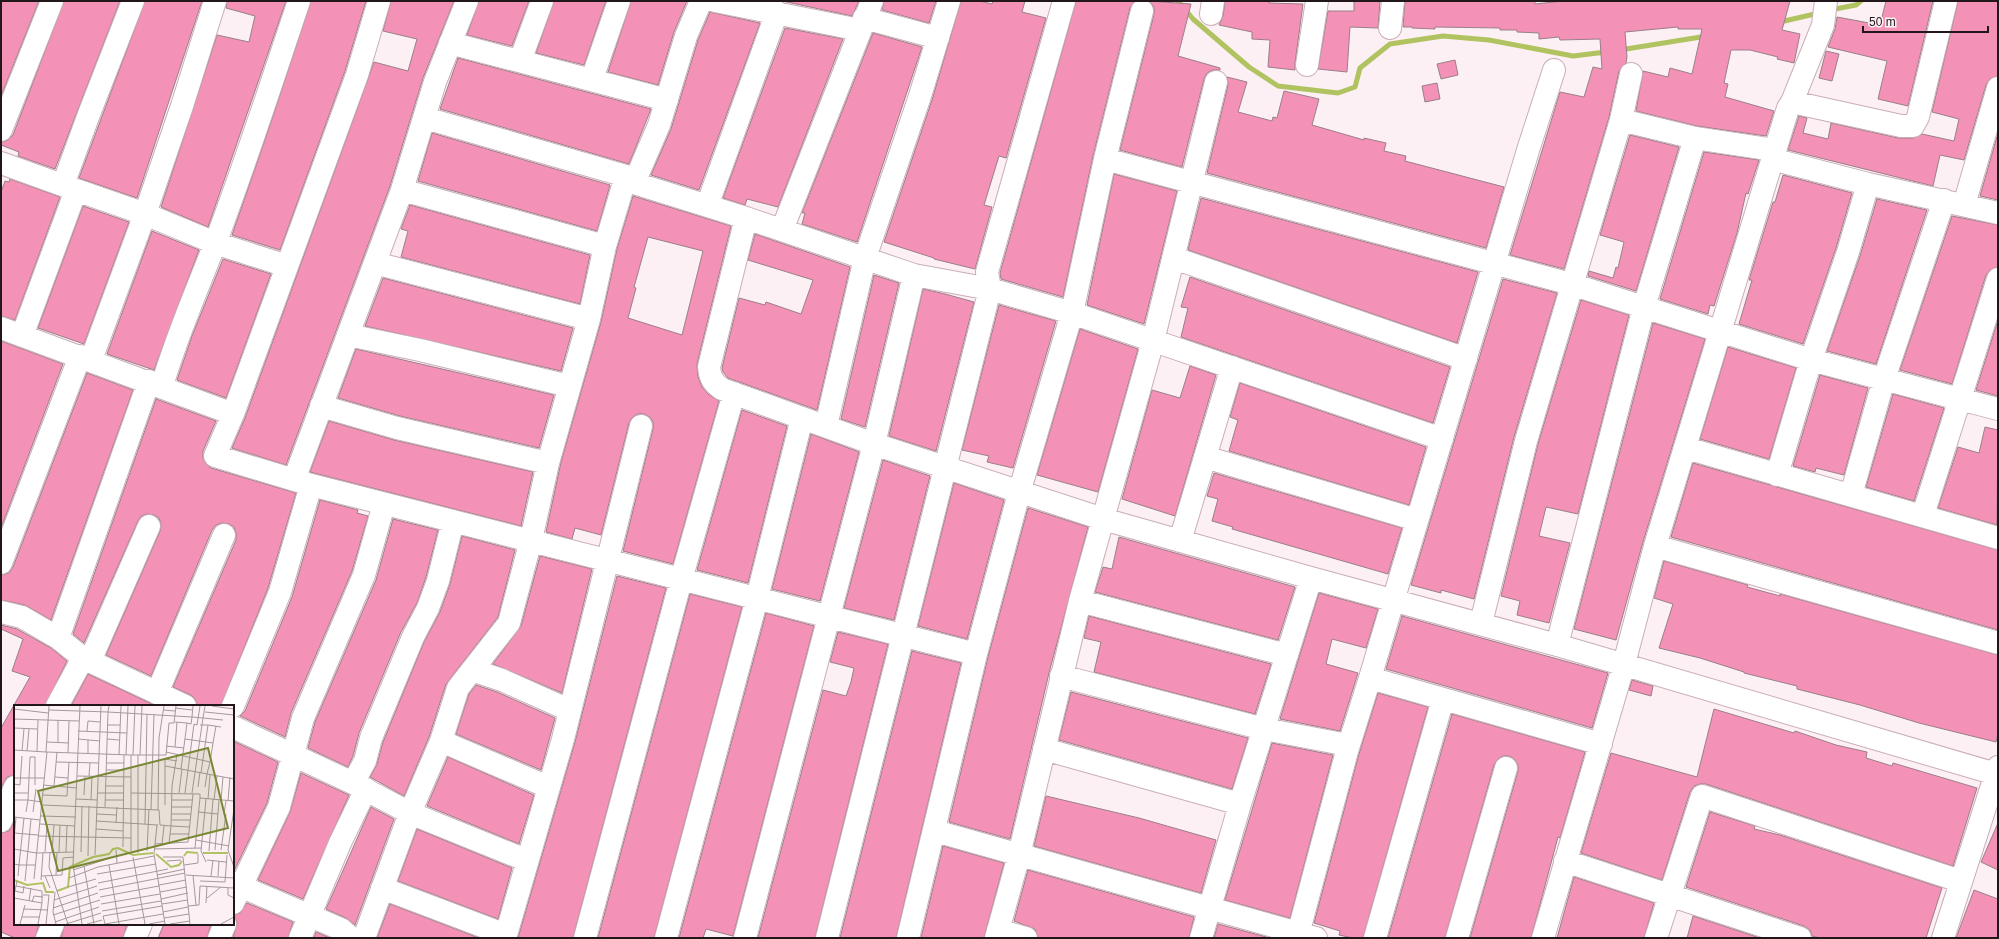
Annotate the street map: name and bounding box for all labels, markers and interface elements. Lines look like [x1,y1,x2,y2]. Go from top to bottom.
scale bar [1863,8,1988,34]
text: 50 m [1869,15,1896,29]
inset map [14,705,234,925]

